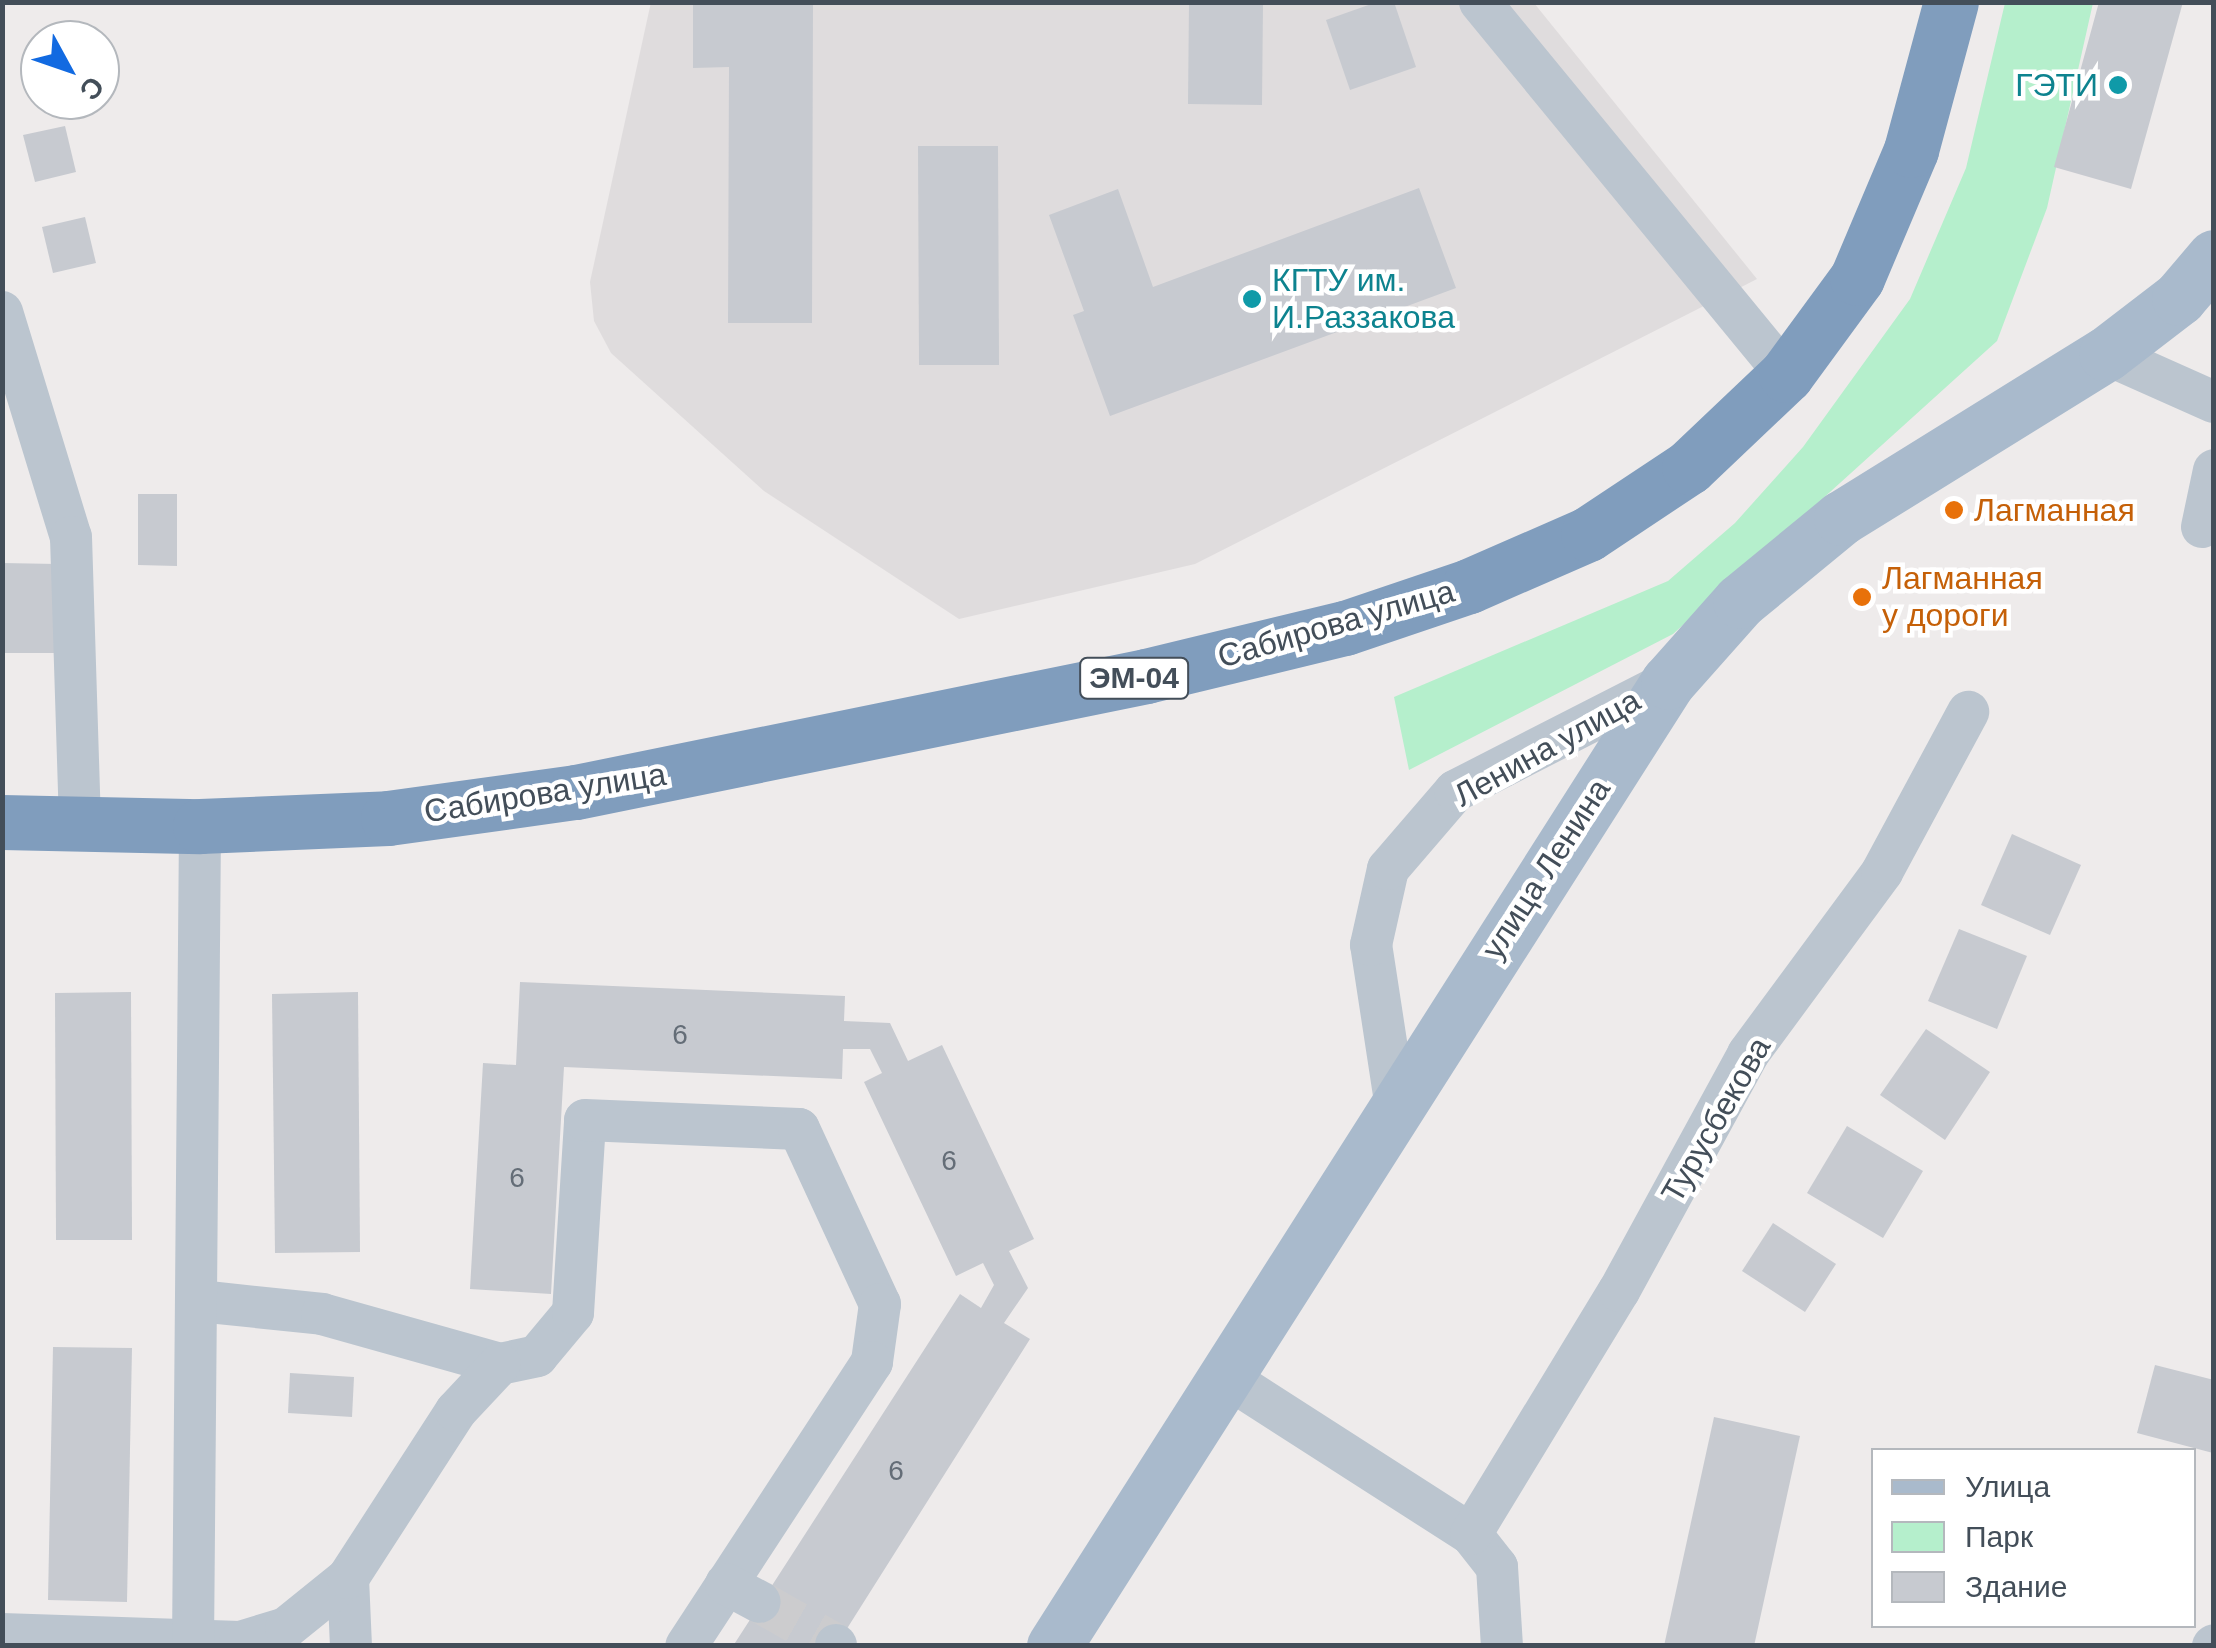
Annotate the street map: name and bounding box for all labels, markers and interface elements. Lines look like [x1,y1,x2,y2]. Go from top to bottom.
north arrow [20,20,120,120]
place label: ГЭТИ [2015,66,2098,104]
text: С [73,71,110,106]
marker: ГЭТИ [2107,74,2129,96]
place label: КГТУ им. И.Раззакова [1272,262,1455,337]
marker: КГТУ им. И.Раззакова [1241,288,1263,310]
place label: Лагманная [1974,491,2135,529]
marker: Лагманная [1943,499,1965,521]
place label: Лагманная у дороги [1882,560,2043,635]
street label: Сабирова улица [1213,572,1459,676]
marker: Лагманная у дороги [1851,586,1873,608]
road number: ЭМ-04 [1079,653,1189,703]
street label: Ленина улица [1447,681,1647,815]
street label: Сабирова улица [421,755,669,831]
street label: улица Ленина [1474,772,1618,966]
house number: 6 [672,1018,688,1052]
street label: Турусбекова [1653,1030,1779,1210]
house number: 6 [941,1144,957,1178]
house number: 6 [509,1161,525,1195]
legend [1871,1448,2196,1628]
house number: 6 [888,1454,904,1488]
text: Улица [1965,1470,2050,1503]
text: Парк [1965,1520,2033,1553]
text: Здание [1965,1570,2067,1603]

